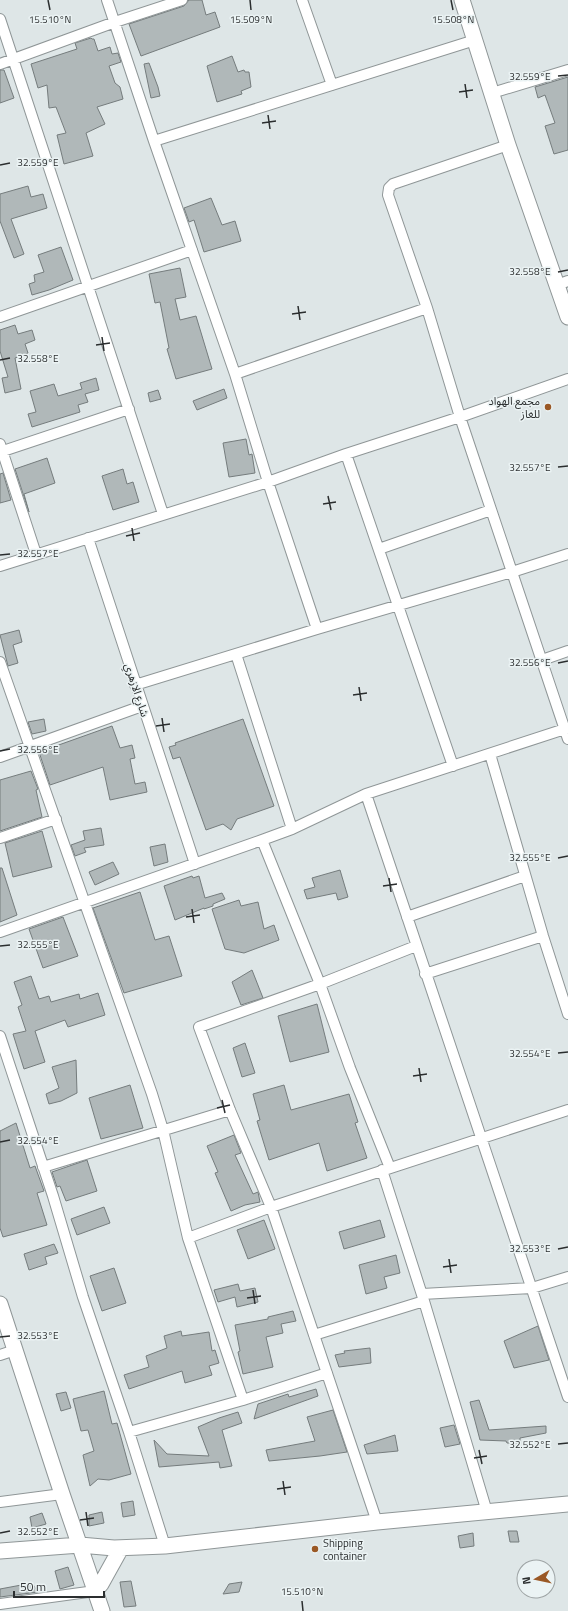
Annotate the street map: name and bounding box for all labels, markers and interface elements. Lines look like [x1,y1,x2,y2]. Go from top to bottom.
text: 15.510°N [29,12,71,27]
text: 15.509°N [230,12,272,27]
text: 15.508°N [432,12,474,27]
text: 32.559°E [509,69,551,84]
text: 32.559°E [17,155,59,170]
text: 32.558°E [509,264,551,279]
text: 32.558°E [17,351,59,366]
place label: مجمع الهواد للغاز [488,393,540,422]
marker: مجمع الهواد للغاز [543,402,553,412]
text: 32.557°E [509,460,551,475]
text: 32.557°E [17,546,59,561]
text: 32.556°E [509,655,551,670]
street label: شارع الازهري [119,661,153,720]
text: 32.556°E [17,742,59,757]
text: 32.555°E [509,850,551,865]
text: 32.555°E [17,937,59,952]
text: 32.554°E [509,1046,551,1061]
text: 32.554°E [17,1133,59,1148]
text: 32.553°E [509,1241,551,1256]
text: 32.553°E [17,1328,59,1343]
text: 32.552°E [509,1437,551,1452]
text: 32.552°E [17,1524,59,1539]
place label: Shipping container [323,1535,367,1564]
marker: Shipping container [310,1544,320,1554]
north arrow [516,1559,556,1599]
scale bar [14,1573,104,1599]
text: N [518,1576,535,1586]
text: 50 m [20,1577,46,1596]
text: 15.510°N [281,1584,323,1599]

